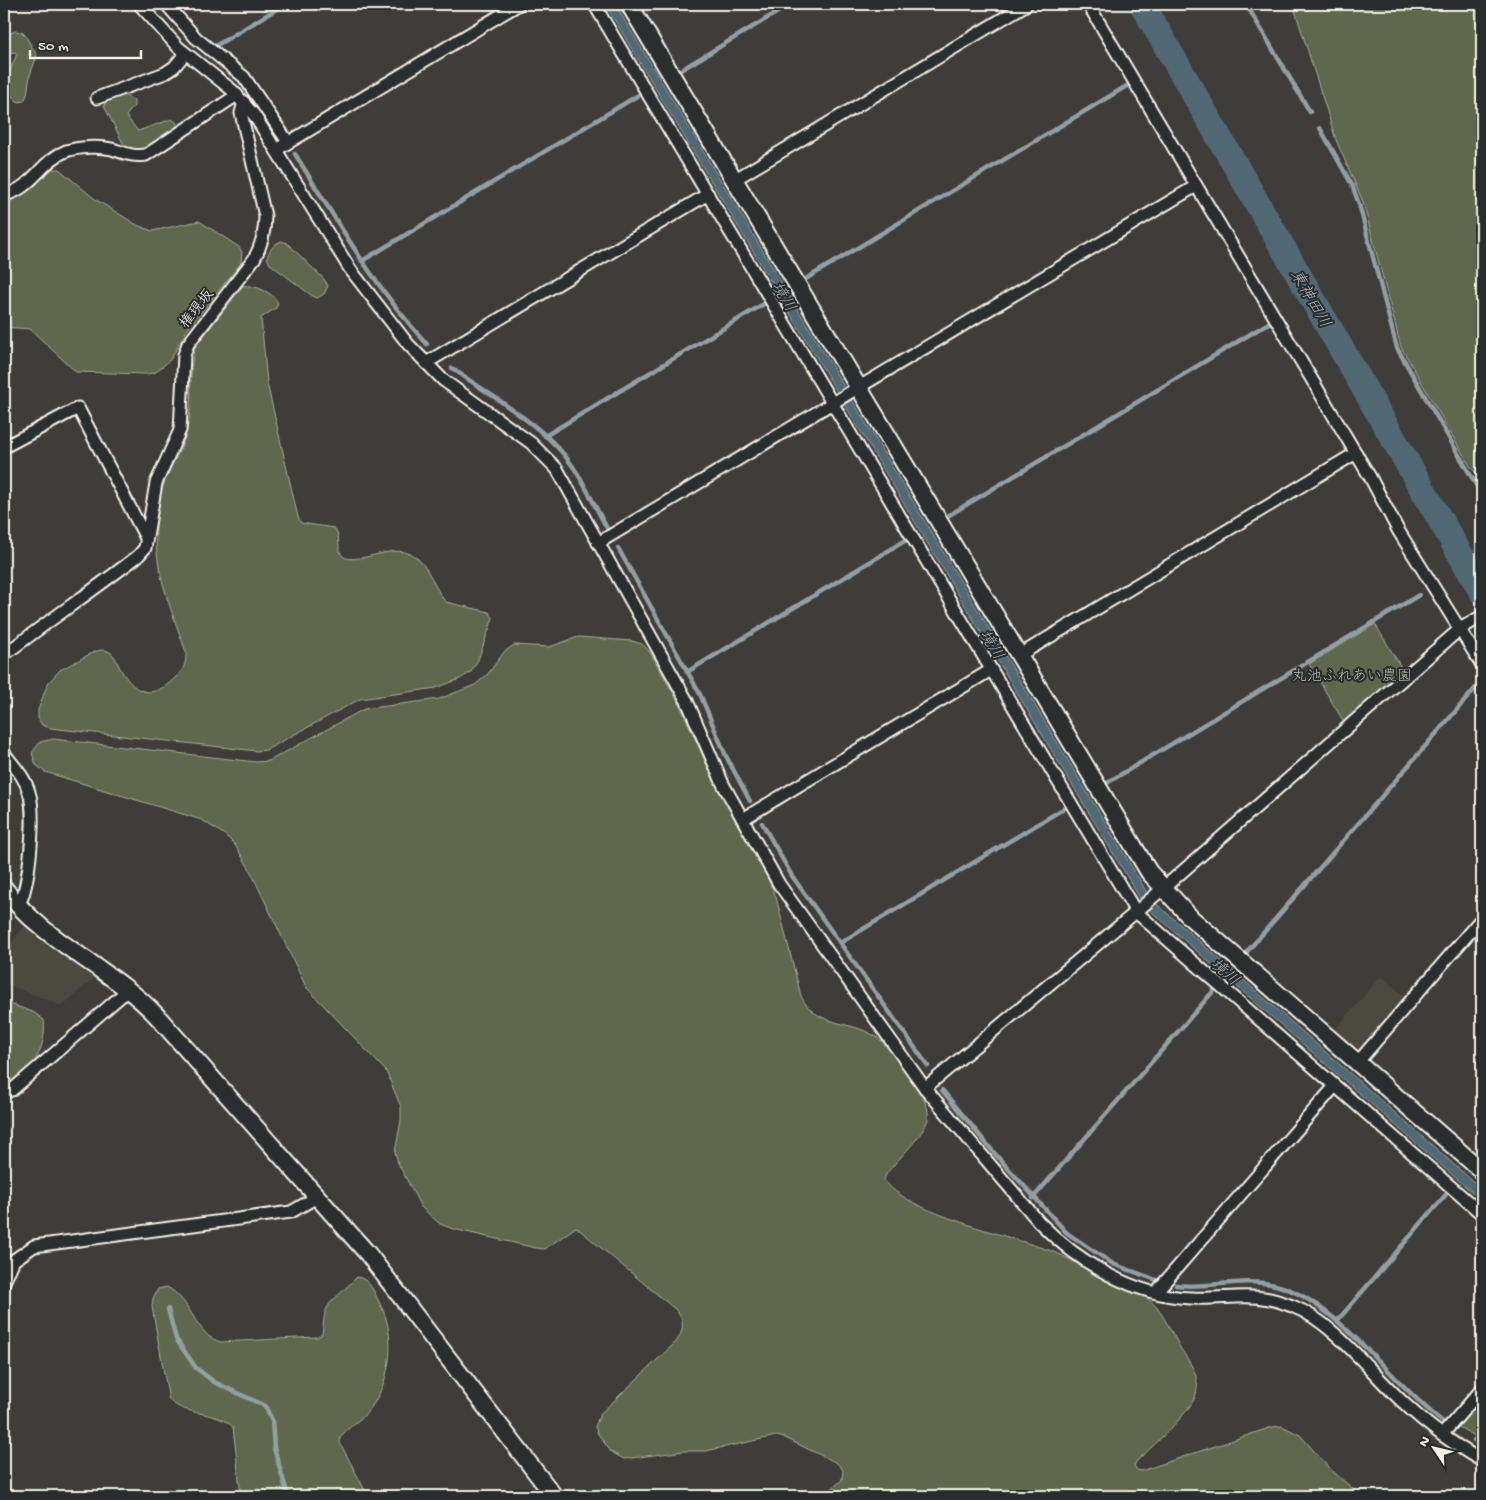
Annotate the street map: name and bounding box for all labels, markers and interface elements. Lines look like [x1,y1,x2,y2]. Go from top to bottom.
scale bar [30,28,141,60]
text: 50 m [38,38,69,56]
water label: 東神田川 [1285,267,1334,332]
water label: 境川 [766,279,799,316]
street label: 権現坂 [176,285,219,333]
water label: 境川 [974,627,1007,664]
park label: 丸池ふれあい農園 [1292,667,1412,686]
water label: 境川 [1205,955,1243,991]
north arrow [1408,1422,1458,1472]
text: N [1416,1433,1435,1451]

